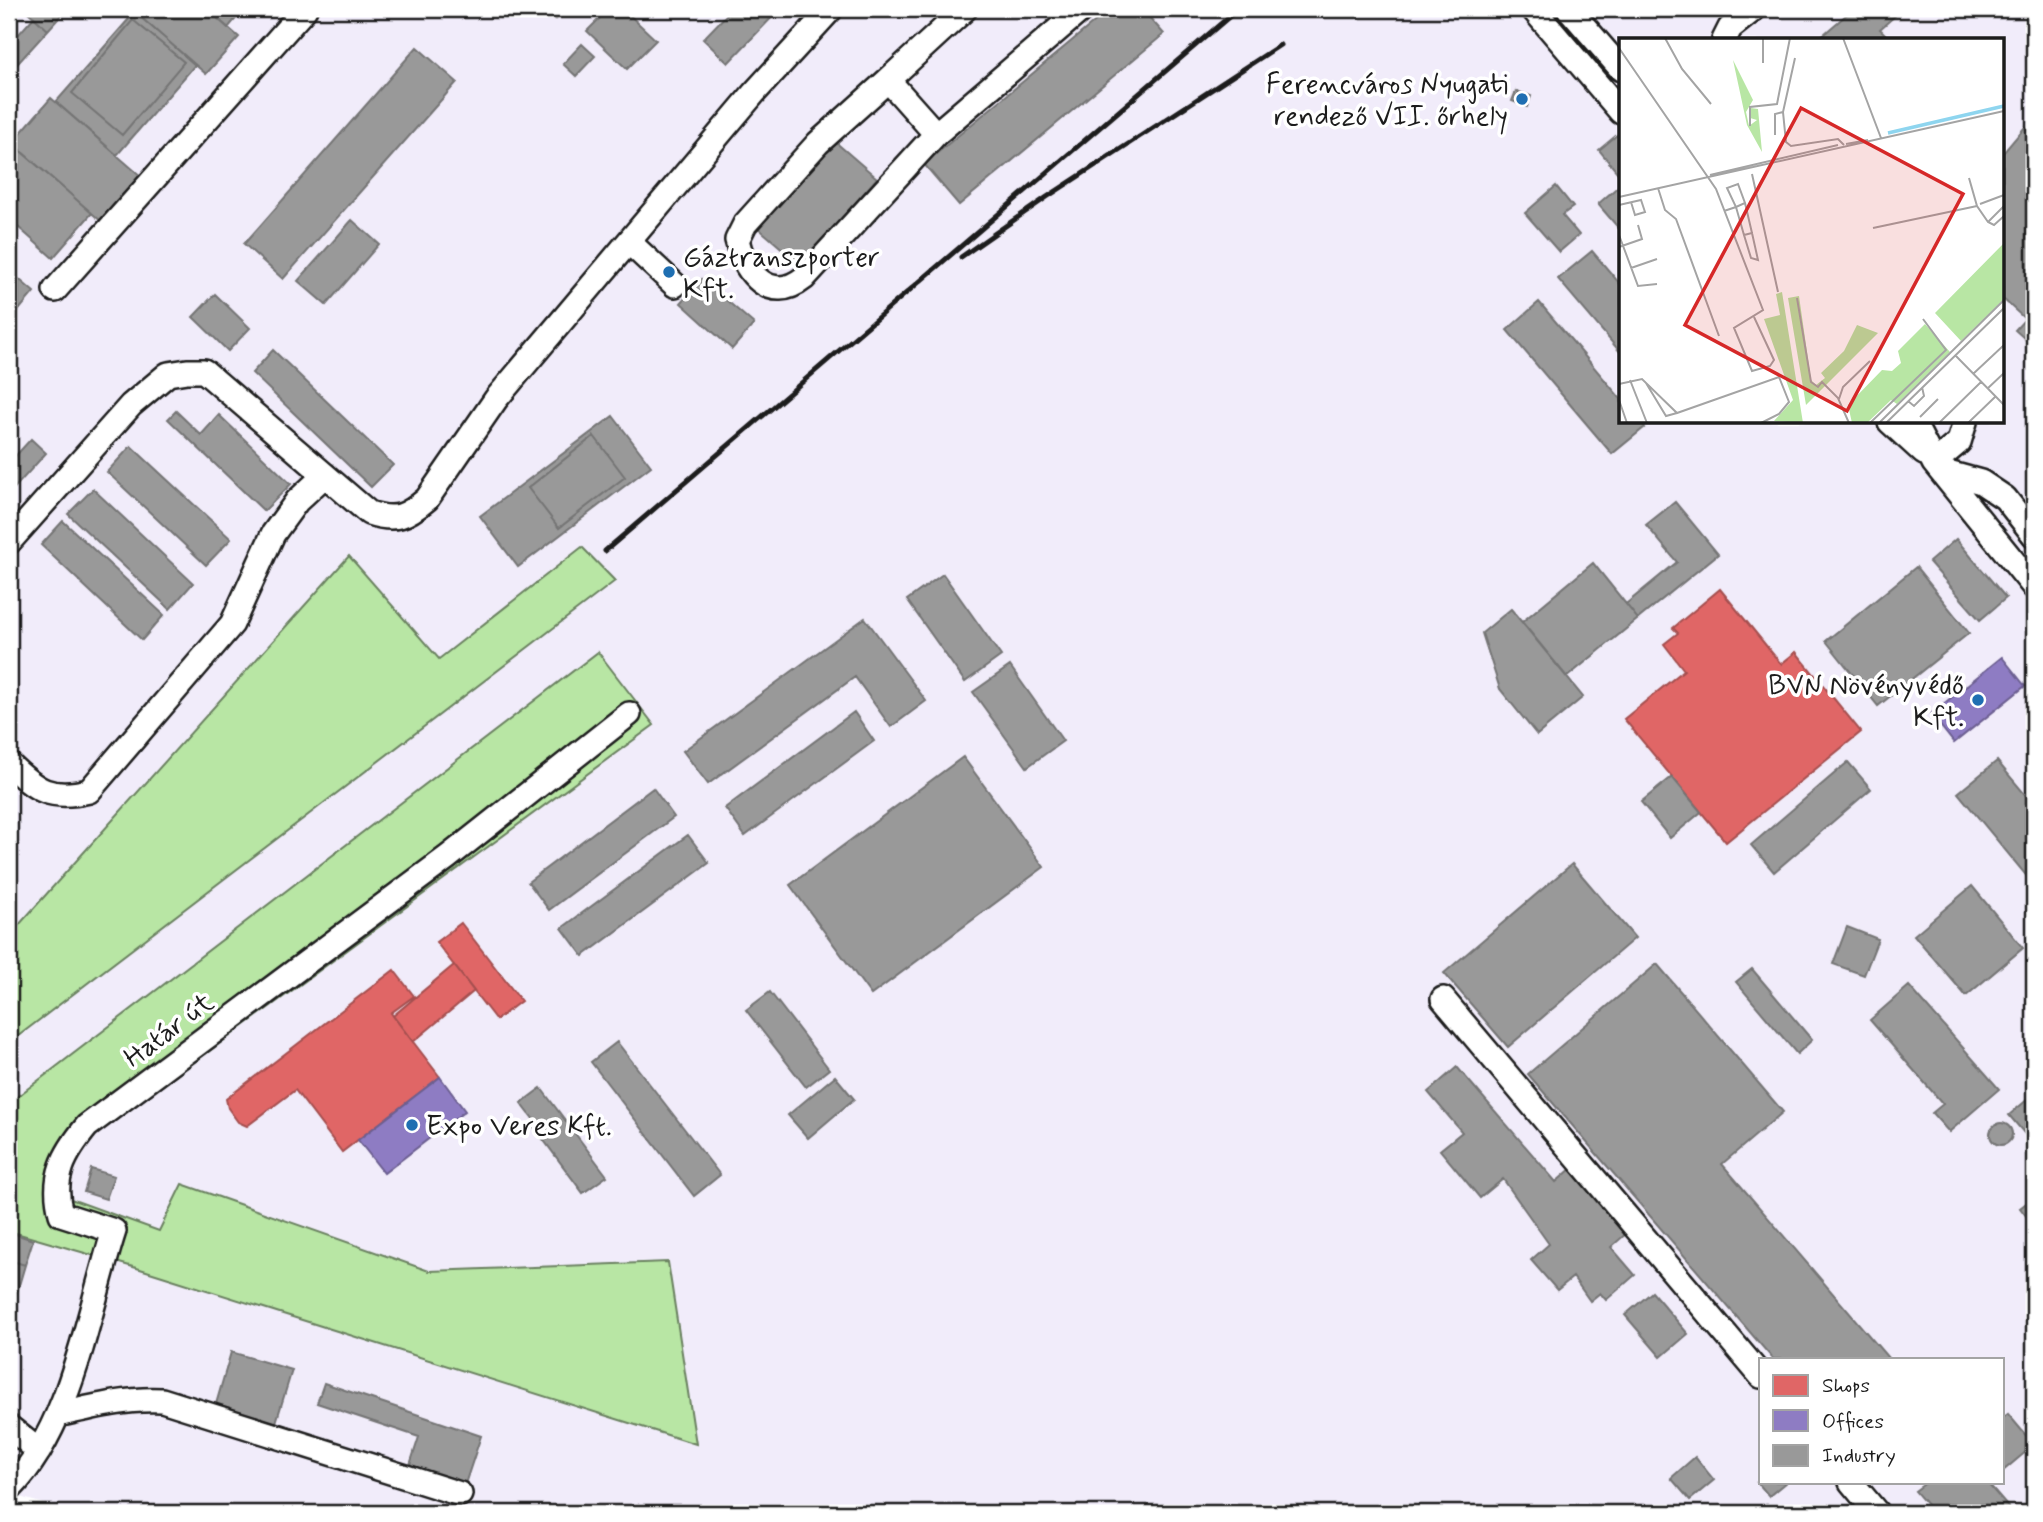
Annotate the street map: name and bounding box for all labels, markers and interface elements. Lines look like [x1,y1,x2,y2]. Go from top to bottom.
inset map [1619,38,2004,424]
place label: Ferencváros Nyugati rendező VII. őrhely [1266,67,1508,136]
marker: Ferencváros Nyugati rendező VII. őrhely [1514,91,1530,107]
place label: Gáztranszporter Kft. [683,240,880,309]
marker: Gáztranszporter Kft. [661,264,677,280]
place label: BVN Növényvédő Kft. [1768,668,1964,737]
marker: BVN Növényvédő Kft. [1970,692,1986,708]
street label: Határ út [117,985,223,1077]
place label: Expo Veres Kft. [426,1109,612,1146]
marker: Expo Veres Kft. [404,1117,420,1133]
legend [1759,1358,2004,1484]
text: Shops [1822,1372,1870,1400]
text: Offices [1822,1408,1884,1436]
text: Industry [1822,1442,1896,1470]

